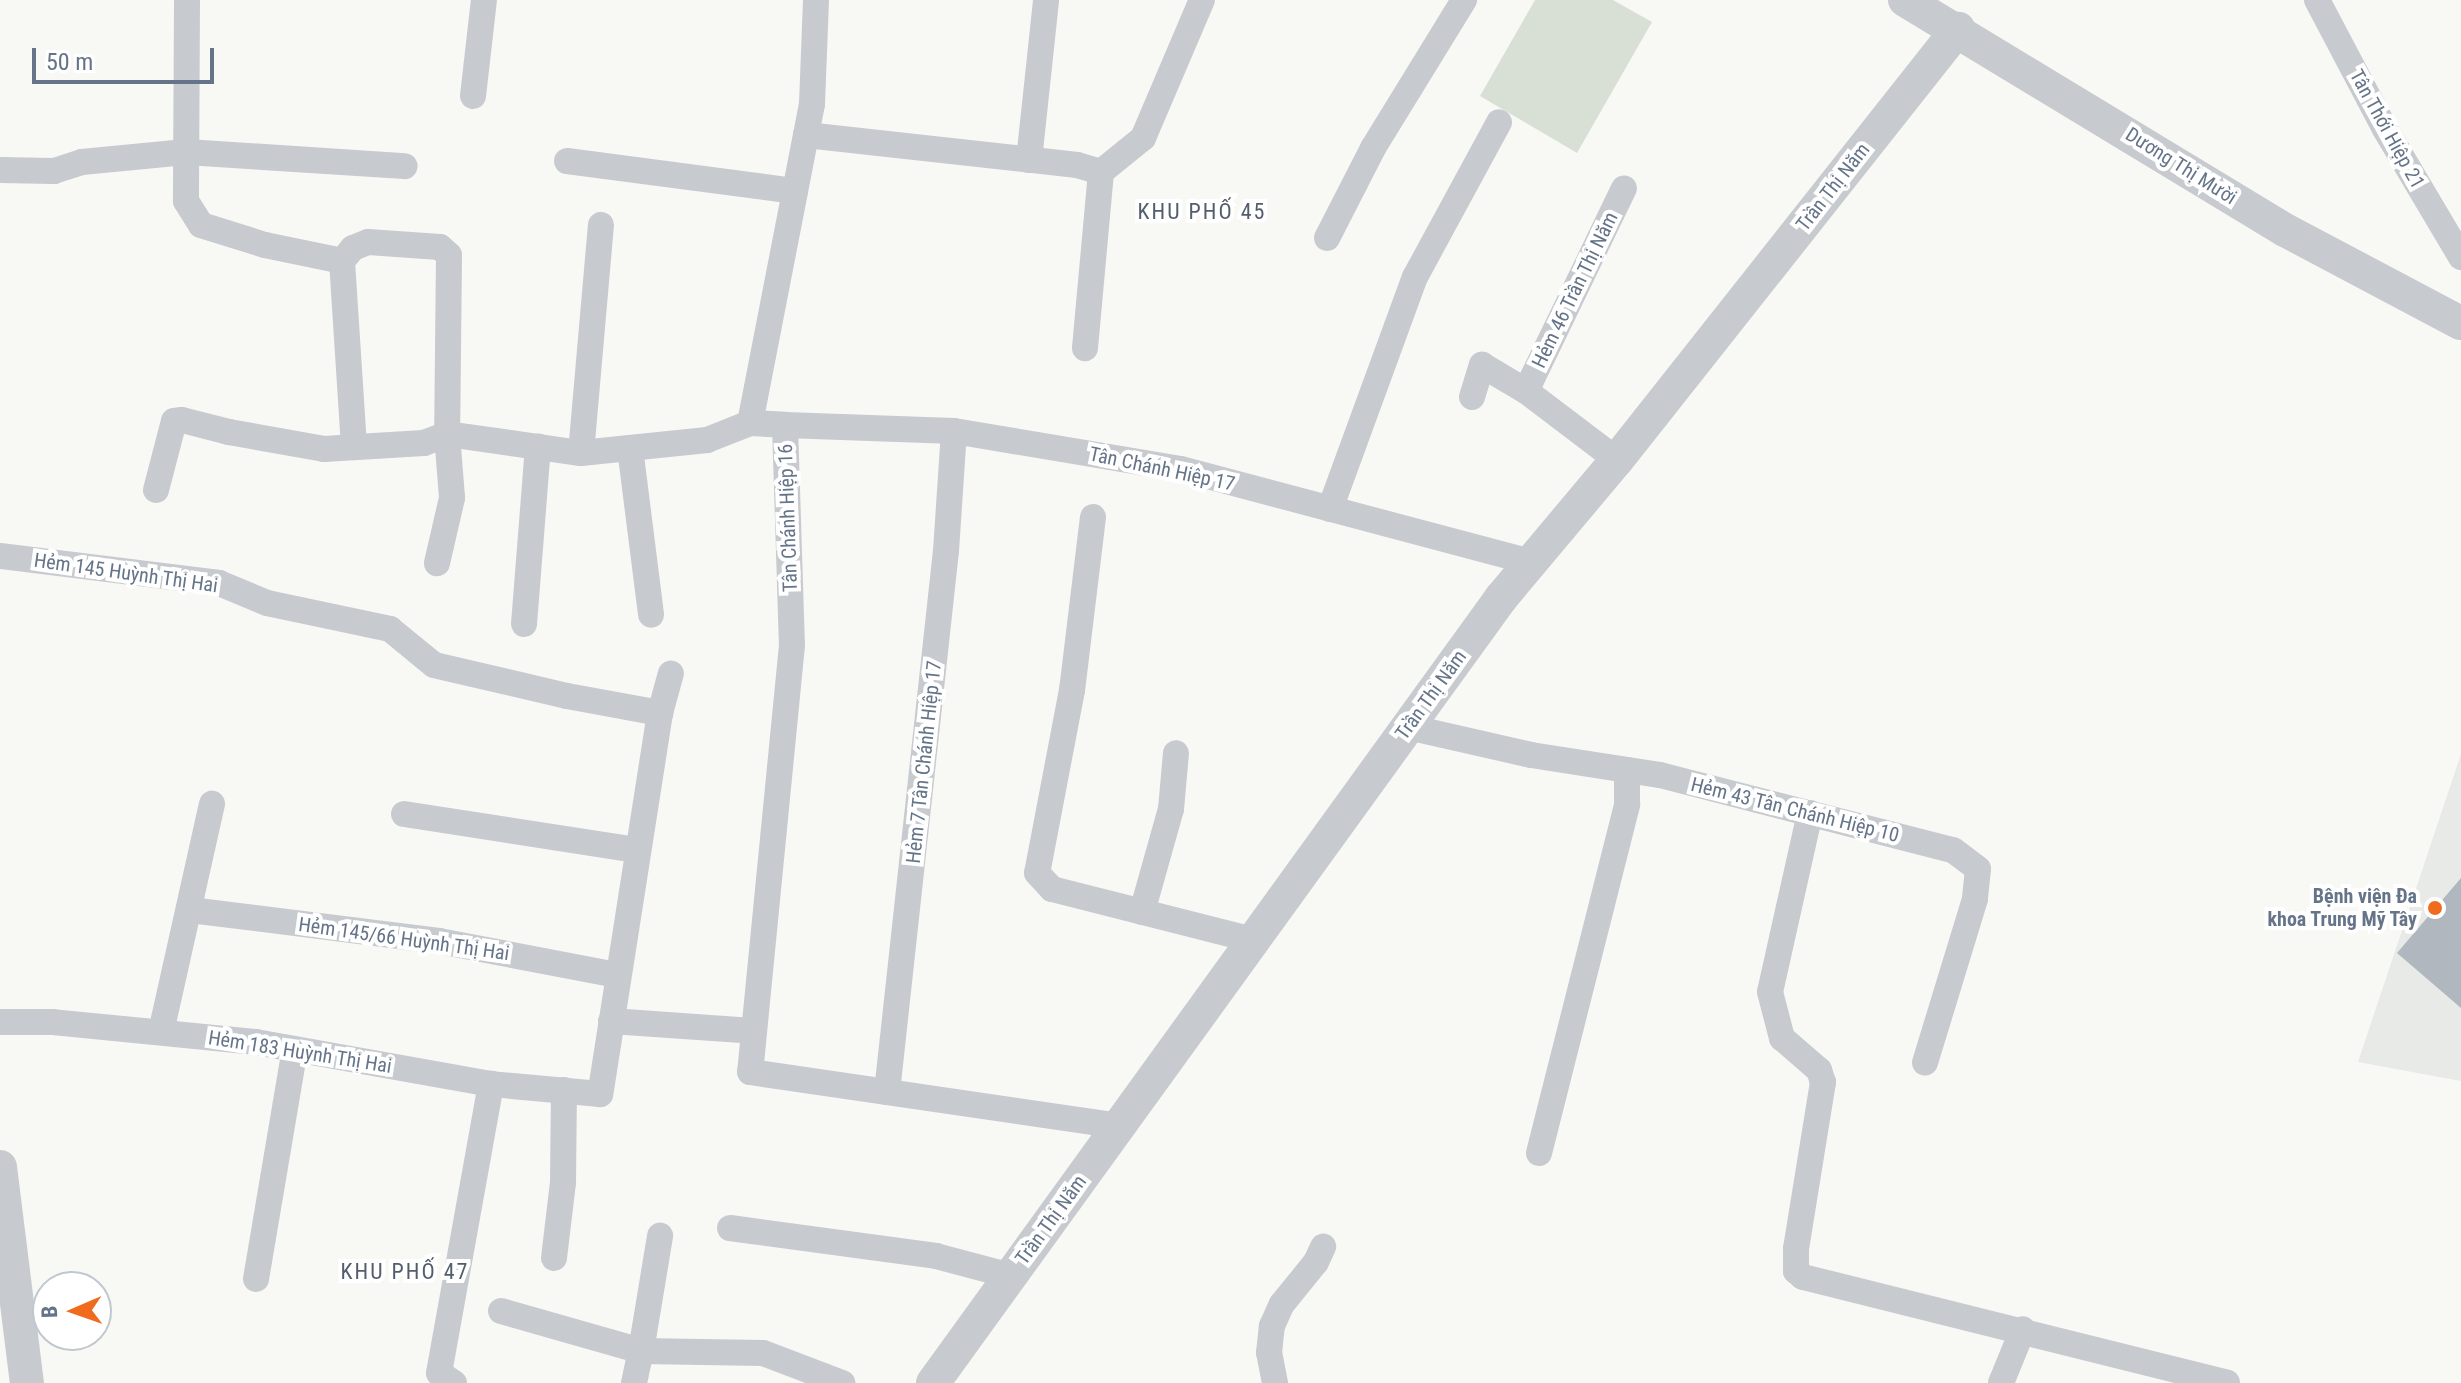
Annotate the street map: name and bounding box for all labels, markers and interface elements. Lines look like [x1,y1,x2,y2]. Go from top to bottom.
scale bar [36,32,218,82]
text: 50 m [46,48,93,76]
street label: Tân Thới Hiệp 21 [2344,65,2430,193]
street label: Dương Thị Mười [2121,122,2241,210]
street label: Trần Thị Năm [1791,138,1875,236]
district label: KHU PHỐ 45 [1138,199,1266,225]
street label: Hẻm 46 Trần Thị Năm [1527,208,1623,372]
street label: Tân Chánh Hiệp 17 [1087,442,1237,496]
street label: Tân Chánh Hiệp 16 [773,444,803,592]
street label: Hẻm 145 Huỳnh Thị Hai [32,548,220,598]
street label: Trần Thị Năm [1390,645,1472,745]
street label: Hẻm 7 Tân Chánh Hiệp 17 [901,659,947,865]
street label: Hẻm 43 Tân Chánh Hiệp 10 [1688,772,1902,848]
place label: Bệnh viện Đa khoa Trung Mỹ Tây [2266,884,2417,931]
marker: Bệnh viện Đa khoa Trung Mỹ Tây [2424,897,2446,919]
street label: Hẻm 145/66 Huỳnh Thị Hai [297,912,511,966]
street label: Hẻm 183 Huỳnh Thị Hai [206,1026,394,1078]
street label: Trần Thị Năm [1010,1170,1092,1270]
district label: KHU PHỐ 47 [341,1259,469,1285]
north arrow [32,1271,112,1351]
text: B [37,1305,62,1318]

